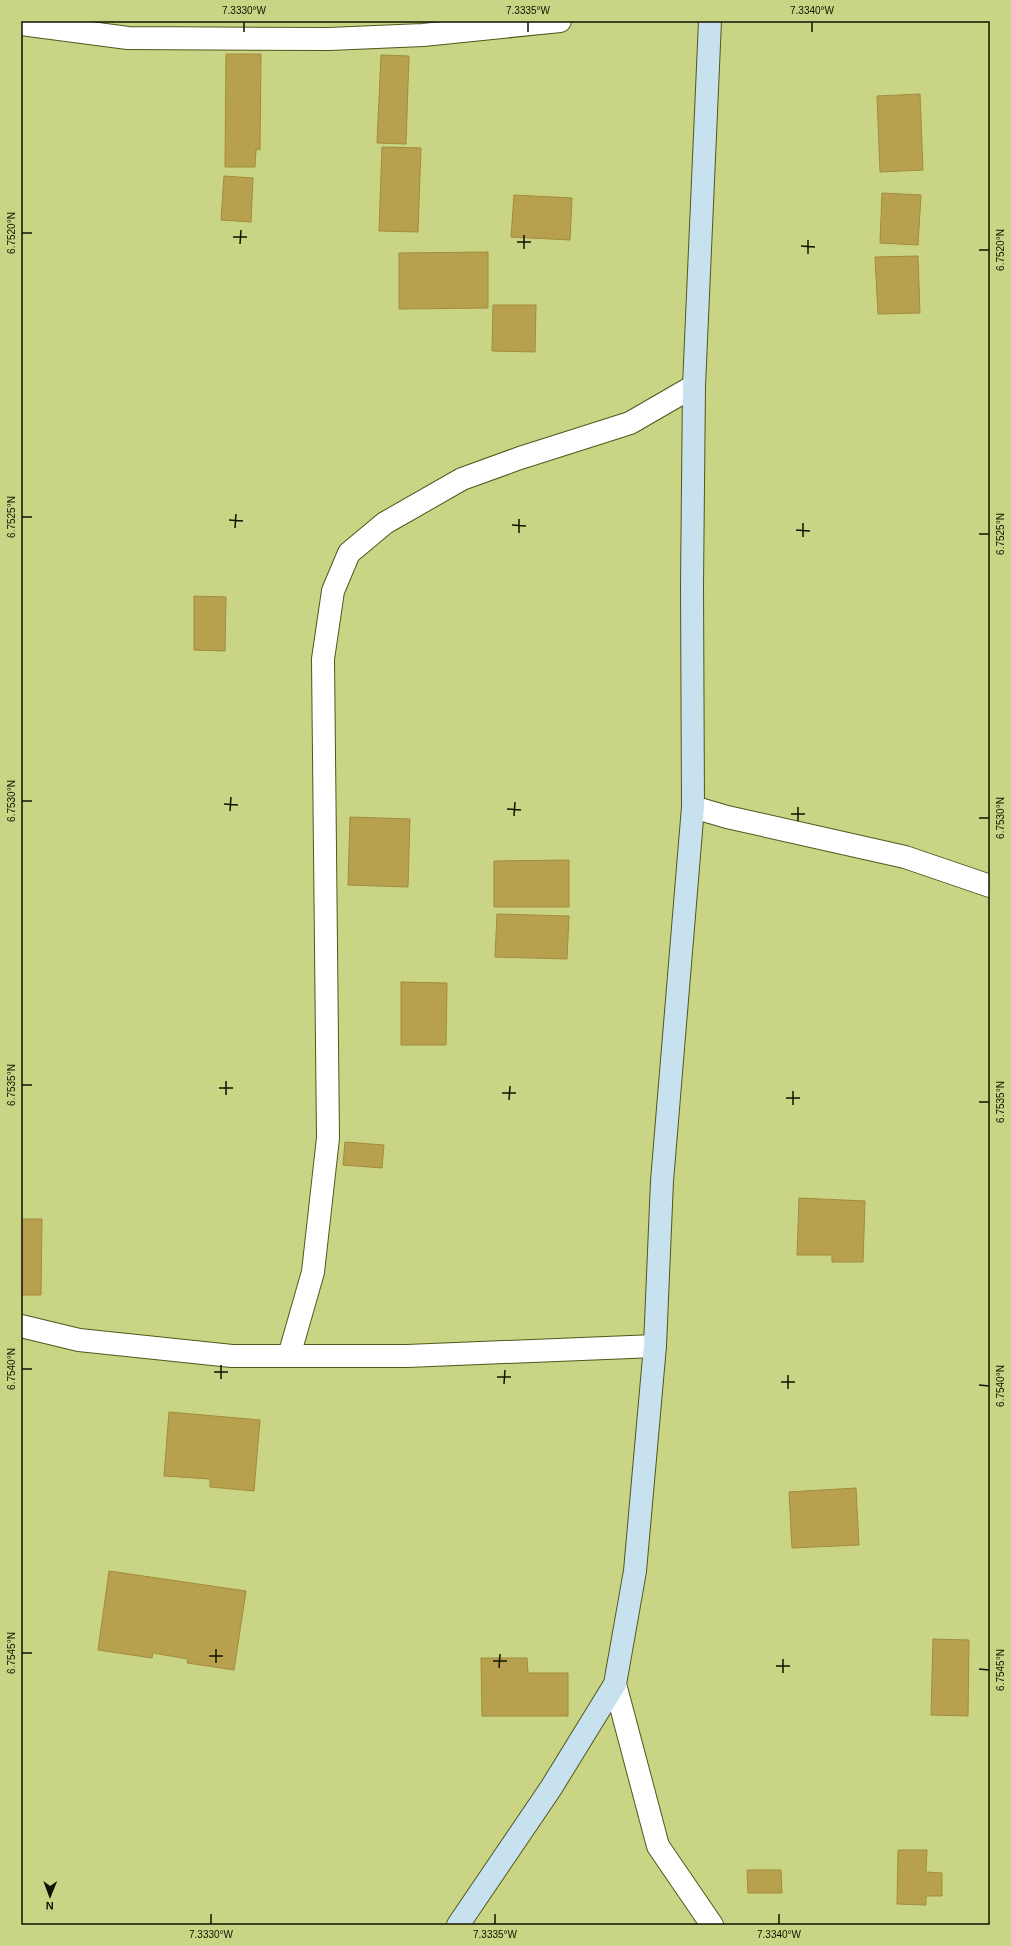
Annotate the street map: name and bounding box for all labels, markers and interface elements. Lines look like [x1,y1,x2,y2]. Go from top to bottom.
text: 7.3330°W [222,5,267,16]
text: 7.3335°W [506,5,551,16]
text: 7.3340°W [790,5,835,16]
text: 6.7520°N [6,212,17,254]
text: 6.7520°N [995,229,1006,271]
text: 6.7525°N [6,496,17,538]
text: 6.7525°N [995,513,1006,555]
text: 6.7530°N [6,780,17,822]
text: 6.7530°N [995,797,1006,839]
text: 6.7535°N [6,1064,17,1106]
text: 6.7535°N [995,1081,1006,1123]
text: 6.7540°N [6,1348,17,1390]
text: 6.7540°N [995,1365,1006,1407]
text: 6.7545°N [6,1632,17,1674]
text: 6.7545°N [995,1649,1006,1691]
north arrow [30,1876,70,1916]
text: N [46,1900,54,1912]
text: 7.3330°W [189,1929,234,1940]
text: 7.3335°W [473,1929,518,1940]
text: 7.3340°W [757,1929,802,1940]

